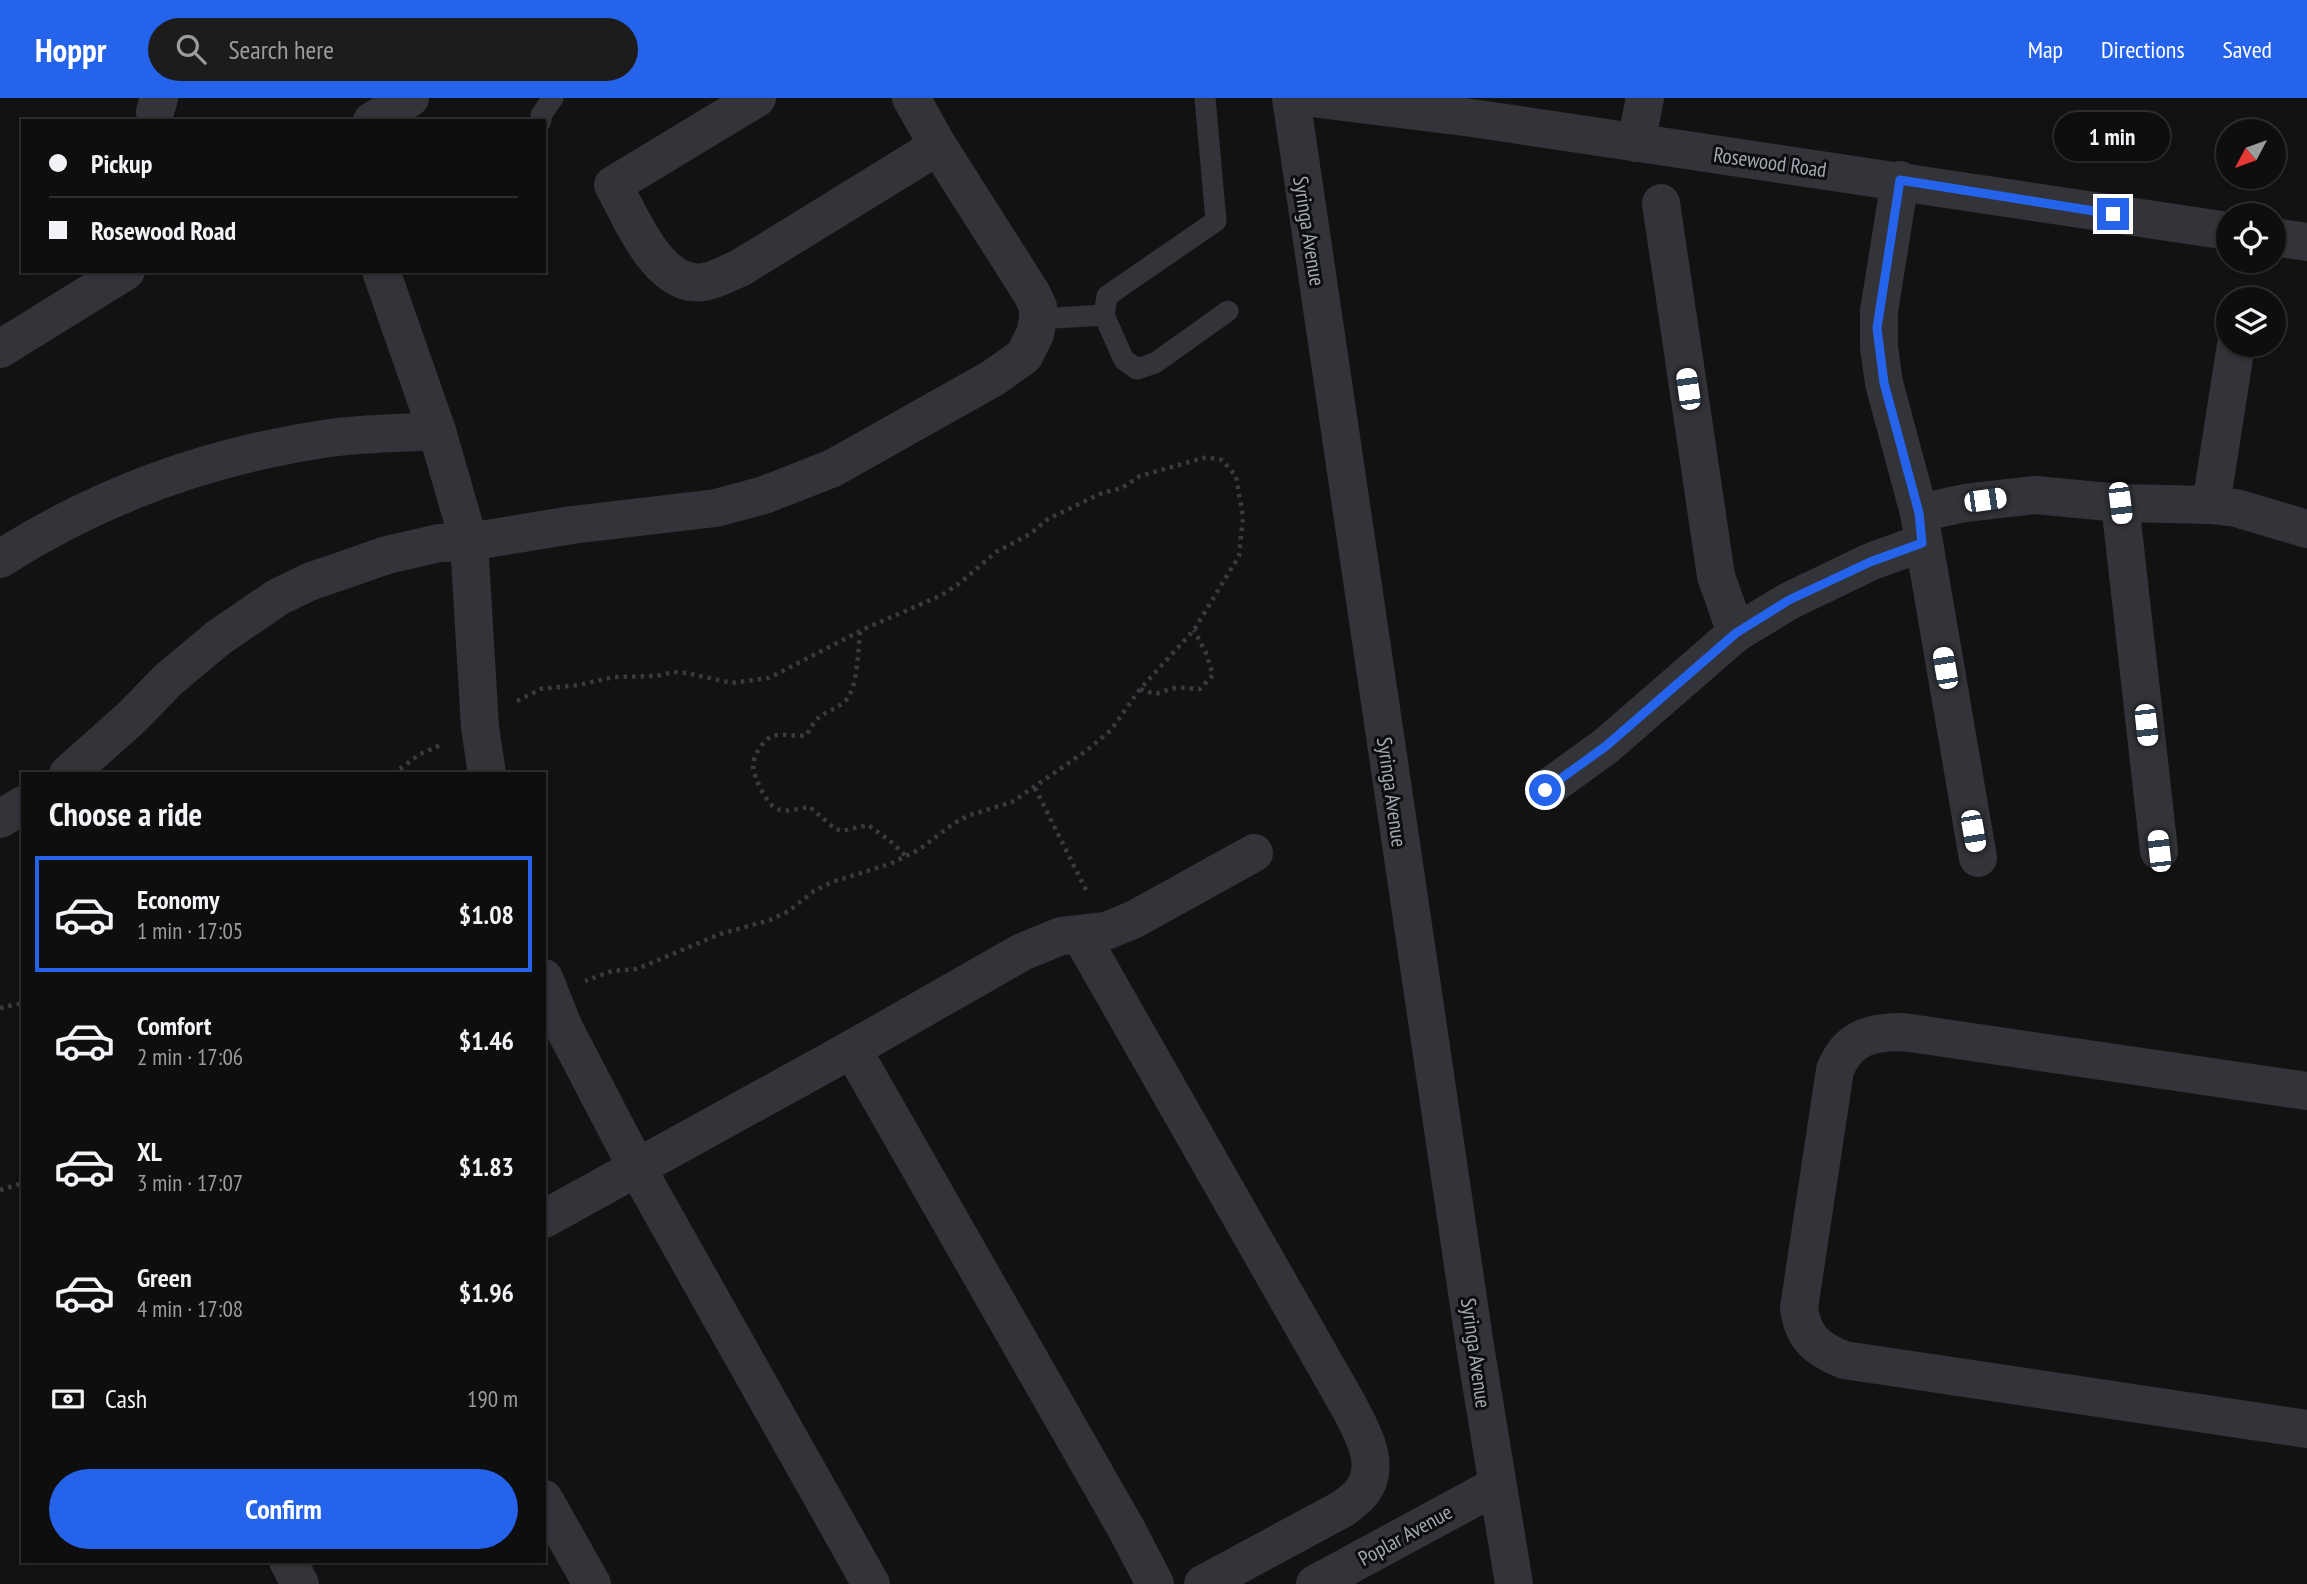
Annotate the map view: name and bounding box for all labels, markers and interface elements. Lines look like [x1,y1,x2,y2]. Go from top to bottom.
search box [148,18,638,81]
text: Hoppr [35,28,106,71]
icon: search [172,30,210,68]
text: Search here [228,33,334,66]
text: Map [2028,34,2063,65]
text: Directions [2101,34,2185,65]
text: Saved [2223,34,2272,65]
callout: 1 min [2055,113,2171,162]
north arrow [2216,119,2286,189]
map controls [2216,119,2286,357]
text: 1 min [2089,122,2135,151]
street label: Rosewood Road [1712,141,1828,183]
text: Pickup [91,147,152,180]
street label: Syringa Avenue [1287,174,1331,288]
route end [2097,198,2129,230]
button: locate [2216,203,2286,273]
text: Rosewood Road [91,214,236,247]
button: layers [2216,287,2286,357]
car [1675,367,1702,411]
car [2108,481,2133,525]
car [1963,487,2008,513]
car [1932,645,1959,691]
car [2134,703,2159,747]
street label: Syringa Avenue [1371,735,1413,849]
route start [1529,774,1561,806]
text: Choose a ride [49,793,202,835]
car [1960,808,1987,854]
car [2147,829,2172,873]
icon: car [53,883,116,946]
text: Economy [137,883,219,916]
text: $1.08 [459,898,514,931]
text: 1 min · 17:05 [137,916,243,945]
icon: car [53,1009,116,1072]
text: Comfort [137,1009,211,1042]
text: $1.46 [459,1024,514,1057]
text: 2 min · 17:06 [137,1042,243,1071]
icon: car [53,1135,116,1198]
text: XL [137,1135,162,1168]
text: $1.83 [459,1150,514,1183]
text: 3 min · 17:07 [137,1168,243,1197]
icon: car [53,1261,116,1324]
text: Green [137,1261,192,1294]
text: $1.96 [459,1276,514,1309]
text: 4 min · 17:08 [137,1294,243,1323]
street label: Syringa Avenue [1455,1296,1497,1410]
icon: cash [49,1380,87,1418]
text: Cash [105,1382,147,1415]
text: 190 m [467,1384,518,1413]
button: Confirm [49,1469,518,1549]
street label: Poplar Avenue [1353,1498,1457,1572]

